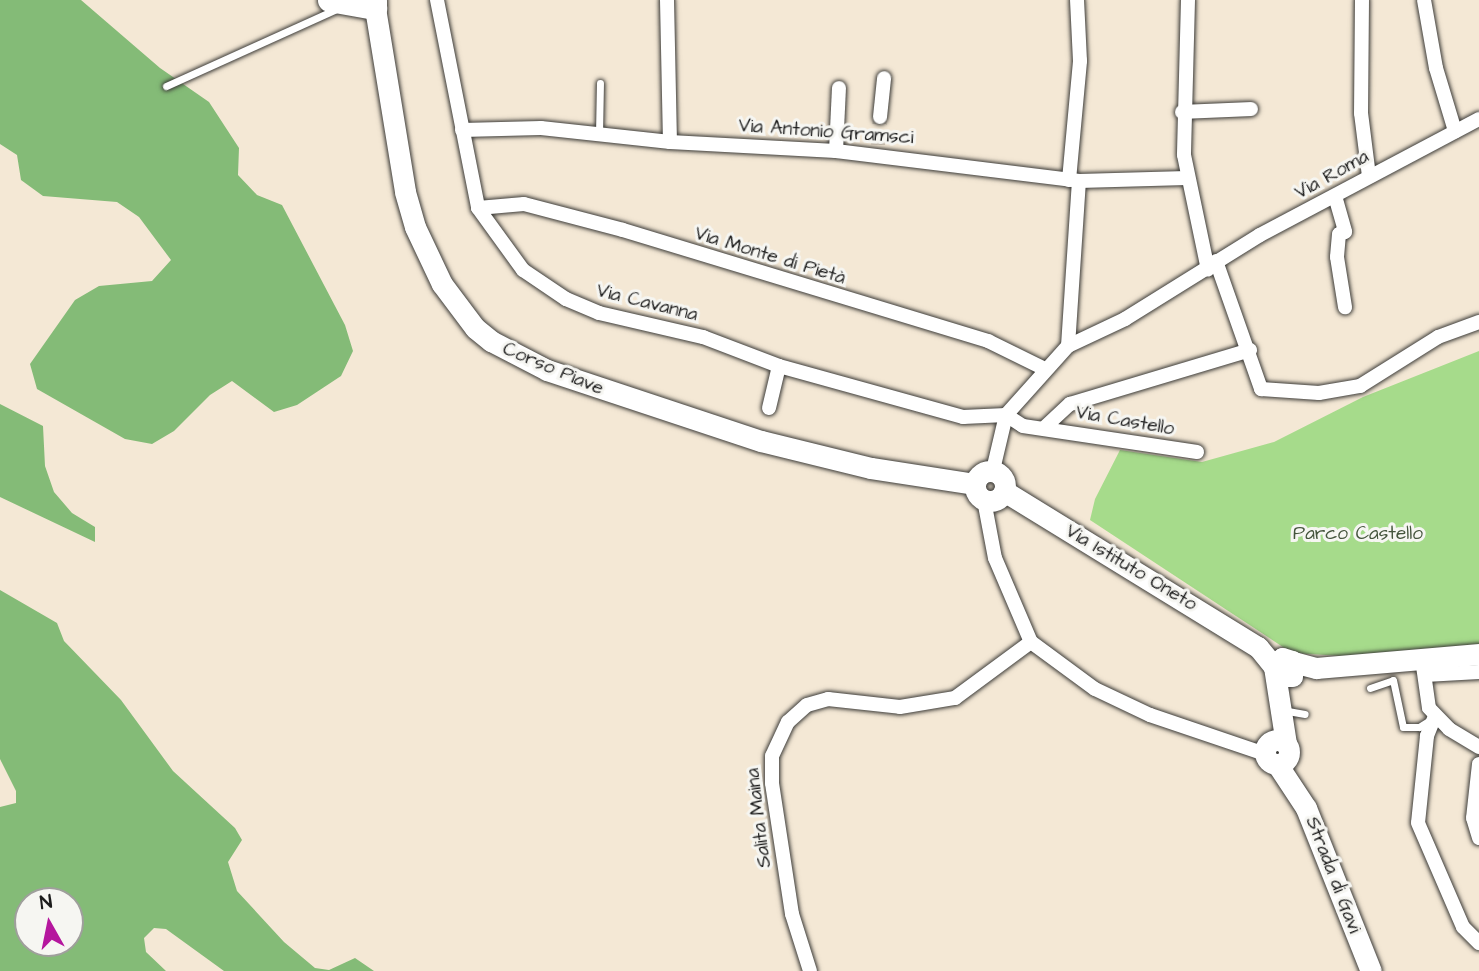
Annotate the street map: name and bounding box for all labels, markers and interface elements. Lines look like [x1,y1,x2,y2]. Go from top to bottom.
street label: Via Antonio Gramsci [738,115,914,149]
street label: Via Roma [1291,145,1373,205]
street label: Via Monte di Pietà [692,222,848,290]
street label: Via Cavanna [594,279,700,327]
street label: Corso Piave [499,338,607,400]
street label: Via Castello [1074,401,1176,441]
street label: Via Istituto Oneto [1061,520,1201,616]
park label: Parco Castello [1293,523,1423,545]
street label: Salita Maina [742,767,776,869]
street label: Strada di Gavi [1300,814,1366,936]
north arrow [14,887,84,957]
text: N [38,888,54,917]

